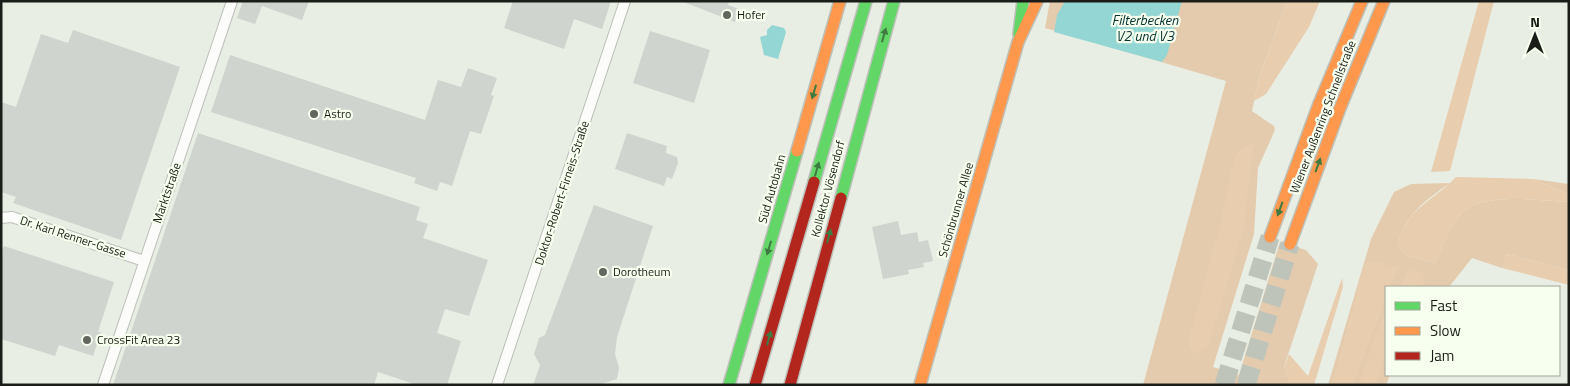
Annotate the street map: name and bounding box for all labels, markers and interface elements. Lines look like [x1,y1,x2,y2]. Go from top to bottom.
place label: Hofer [737,5,765,24]
marker: Hofer [721,9,733,21]
water label: Filterbecken V2 und V3 [1112,9,1179,46]
north arrow [1510,10,1560,60]
text: N [1530,11,1540,32]
one-way arrow [881,27,889,42]
street label: Wiener Außenring Schnellstraße [1285,37,1361,196]
one-way arrow [810,85,818,100]
place label: Astro [324,104,351,123]
marker: Astro [308,108,320,120]
street label: Doktor-Robert-Firneis-Straße [529,118,594,268]
street label: Kollektor Vösendorf [805,138,850,239]
street label: Süd Autobahn [753,152,790,226]
one-way arrow [1315,158,1322,173]
street label: Marktstraße [147,160,186,226]
street label: Schönbrunner Allee [933,160,978,260]
one-way arrow [814,161,822,176]
one-way arrow [1276,202,1283,217]
street label: Dr. Karl Renner-Gasse [18,210,129,263]
one-way arrow [826,228,834,243]
one-way arrow [765,241,773,256]
place label: Dorotheum [613,262,671,281]
marker: Dorotheum [597,266,609,278]
legend [1385,286,1560,376]
text: Fast [1430,294,1458,317]
text: Slow [1430,319,1461,342]
place label: CrossFit Area 23 [97,330,180,349]
one-way arrow [765,330,773,346]
marker: CrossFit Area 23 [81,334,93,346]
text: Jam [1430,344,1454,367]

